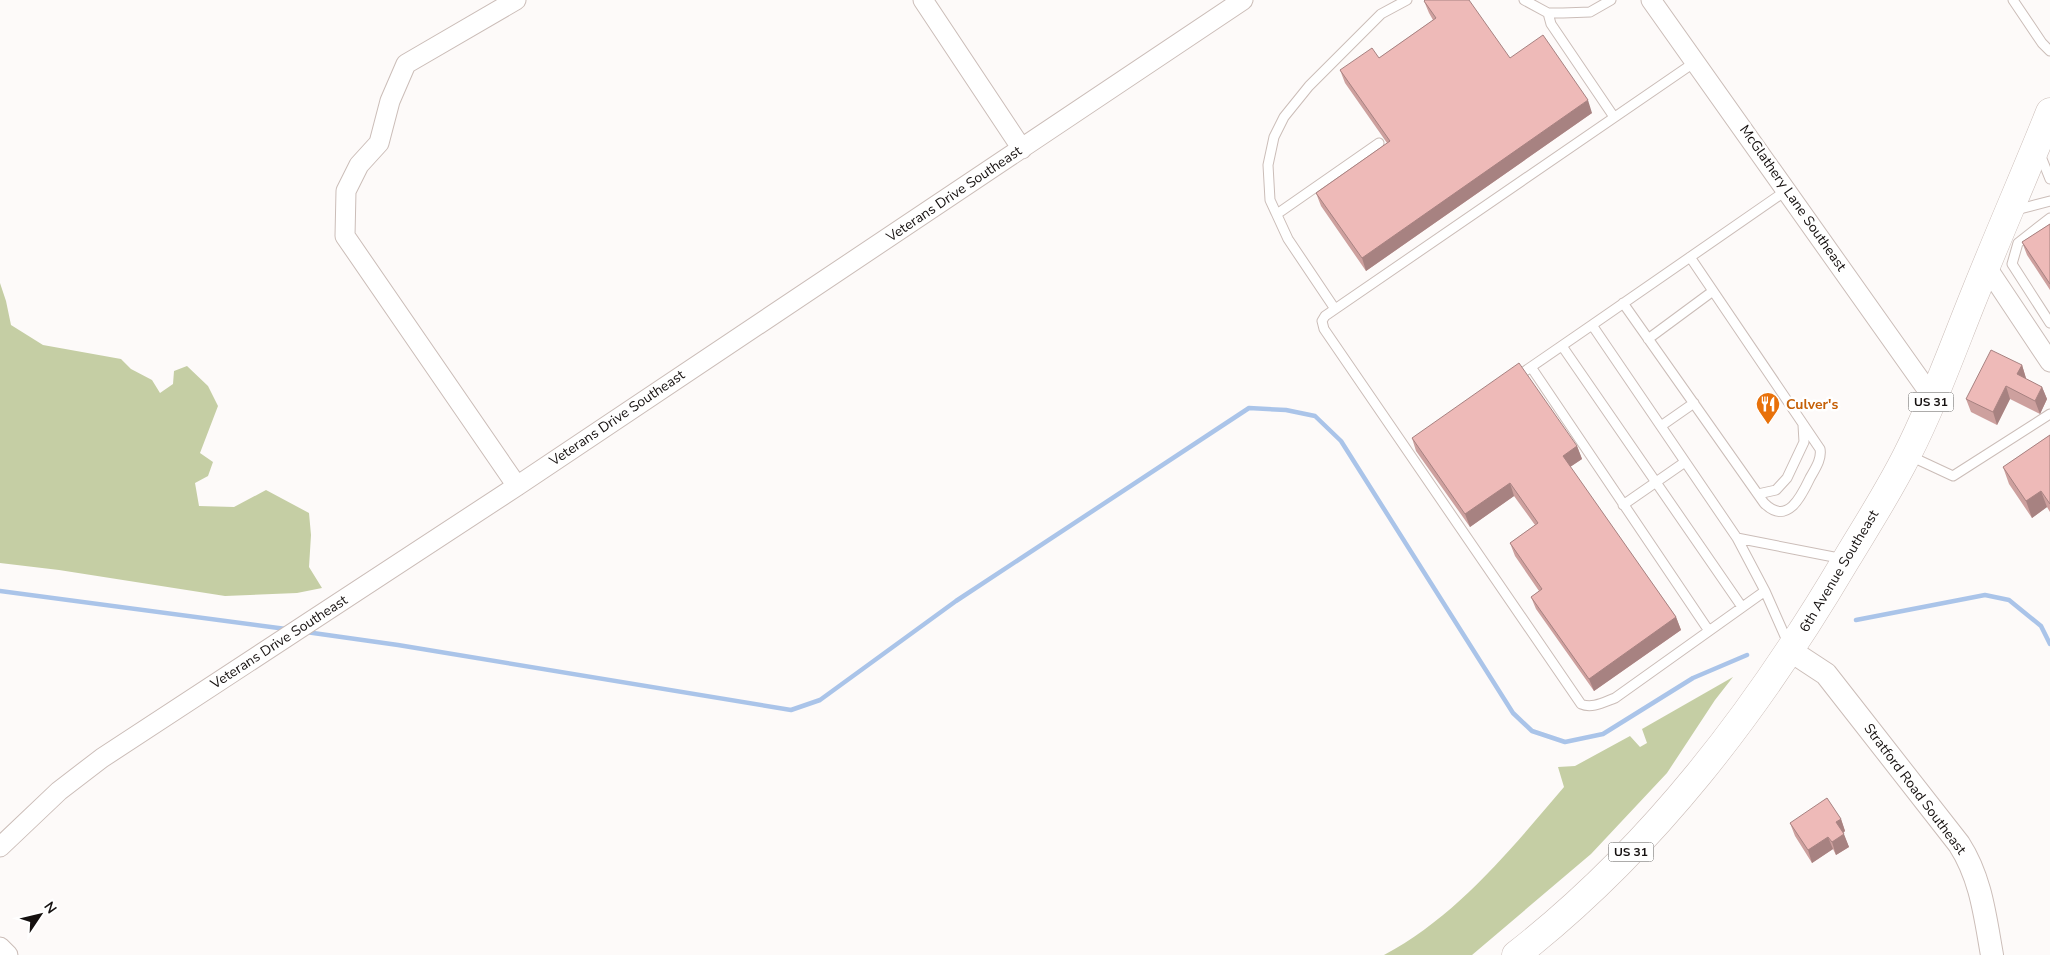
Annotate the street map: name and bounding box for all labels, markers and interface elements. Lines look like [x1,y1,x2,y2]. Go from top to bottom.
street label: McGlathery Lane Southeast [1735,121,1851,275]
street label: Veterans Drive Southeast [882,141,1026,247]
street label: Veterans Drive Southeast [545,365,689,471]
restaurant icon: Culver's [1755,391,1781,425]
road number: US 31 [1908,392,1954,412]
place label: Culver's [1786,395,1838,414]
street label: 6th Avenue Southeast [1795,506,1883,636]
street label: Veterans Drive Southeast [206,591,351,694]
street label: Stratford Road Southeast [1859,720,1971,858]
road number: US 31 [1608,842,1654,862]
north arrow [15,890,65,940]
text: N [39,898,61,918]

